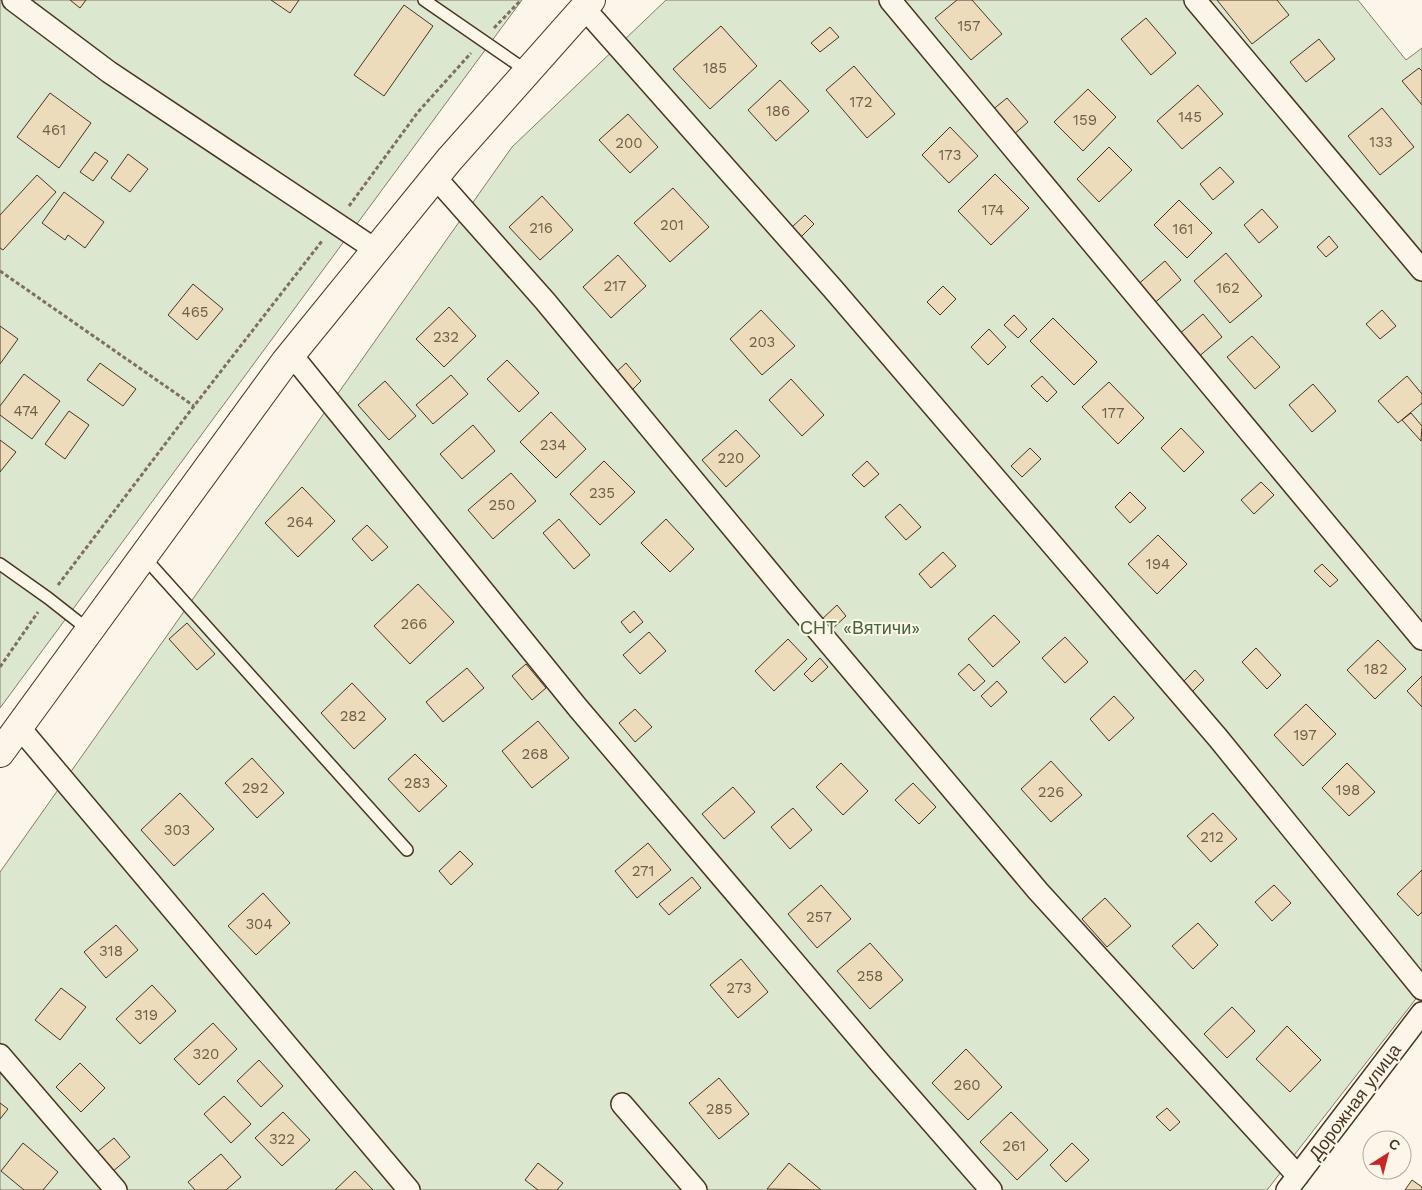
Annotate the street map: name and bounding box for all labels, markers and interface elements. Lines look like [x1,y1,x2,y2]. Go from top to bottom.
house number: 157 [958,17,981,35]
house number: 185 [703,59,727,77]
house number: 172 [849,93,873,111]
house number: 186 [766,102,790,120]
house number: 145 [1178,108,1202,126]
house number: 159 [1073,111,1097,129]
house number: 461 [42,121,66,139]
house number: 133 [1369,133,1393,151]
house number: 200 [615,134,643,152]
house number: 173 [938,146,962,164]
house number: 174 [982,201,1004,219]
house number: 201 [660,216,684,234]
house number: 216 [529,219,553,237]
house number: 161 [1173,220,1193,238]
house number: 217 [603,277,627,295]
house number: 162 [1216,279,1240,297]
house number: 465 [181,303,209,321]
house number: 232 [433,328,459,346]
house number: 203 [749,333,775,351]
house number: 474 [14,402,39,420]
house number: 177 [1102,404,1124,422]
house number: 234 [540,436,566,454]
house number: 220 [718,449,744,467]
house number: 235 [589,484,615,502]
house number: 250 [489,496,515,514]
house number: 264 [286,513,314,531]
house number: 194 [1146,555,1170,573]
house number: 266 [401,615,428,633]
park label: СНТ «Вятичи» [800,617,920,638]
house number: 182 [1364,660,1388,678]
house number: 282 [340,707,366,725]
house number: 197 [1293,726,1317,744]
house number: 268 [521,745,549,763]
house number: 283 [404,774,430,792]
house number: 292 [242,779,268,797]
house number: 198 [1336,781,1360,799]
house number: 226 [1038,783,1064,801]
house number: 303 [164,821,190,839]
house number: 212 [1200,828,1224,846]
house number: 271 [632,862,654,880]
house number: 257 [806,908,832,926]
house number: 304 [245,915,273,933]
house number: 318 [99,942,123,960]
house number: 258 [857,967,883,985]
house number: 273 [726,979,752,997]
house number: 319 [134,1006,158,1024]
street label: Дорожная улица [1304,1039,1406,1164]
house number: 320 [193,1045,219,1063]
house number: 260 [953,1076,981,1094]
house number: 285 [706,1100,732,1118]
house number: 322 [269,1130,295,1148]
north arrow [1362,1130,1412,1180]
text: С [1386,1135,1403,1154]
house number: 261 [1002,1137,1026,1155]

